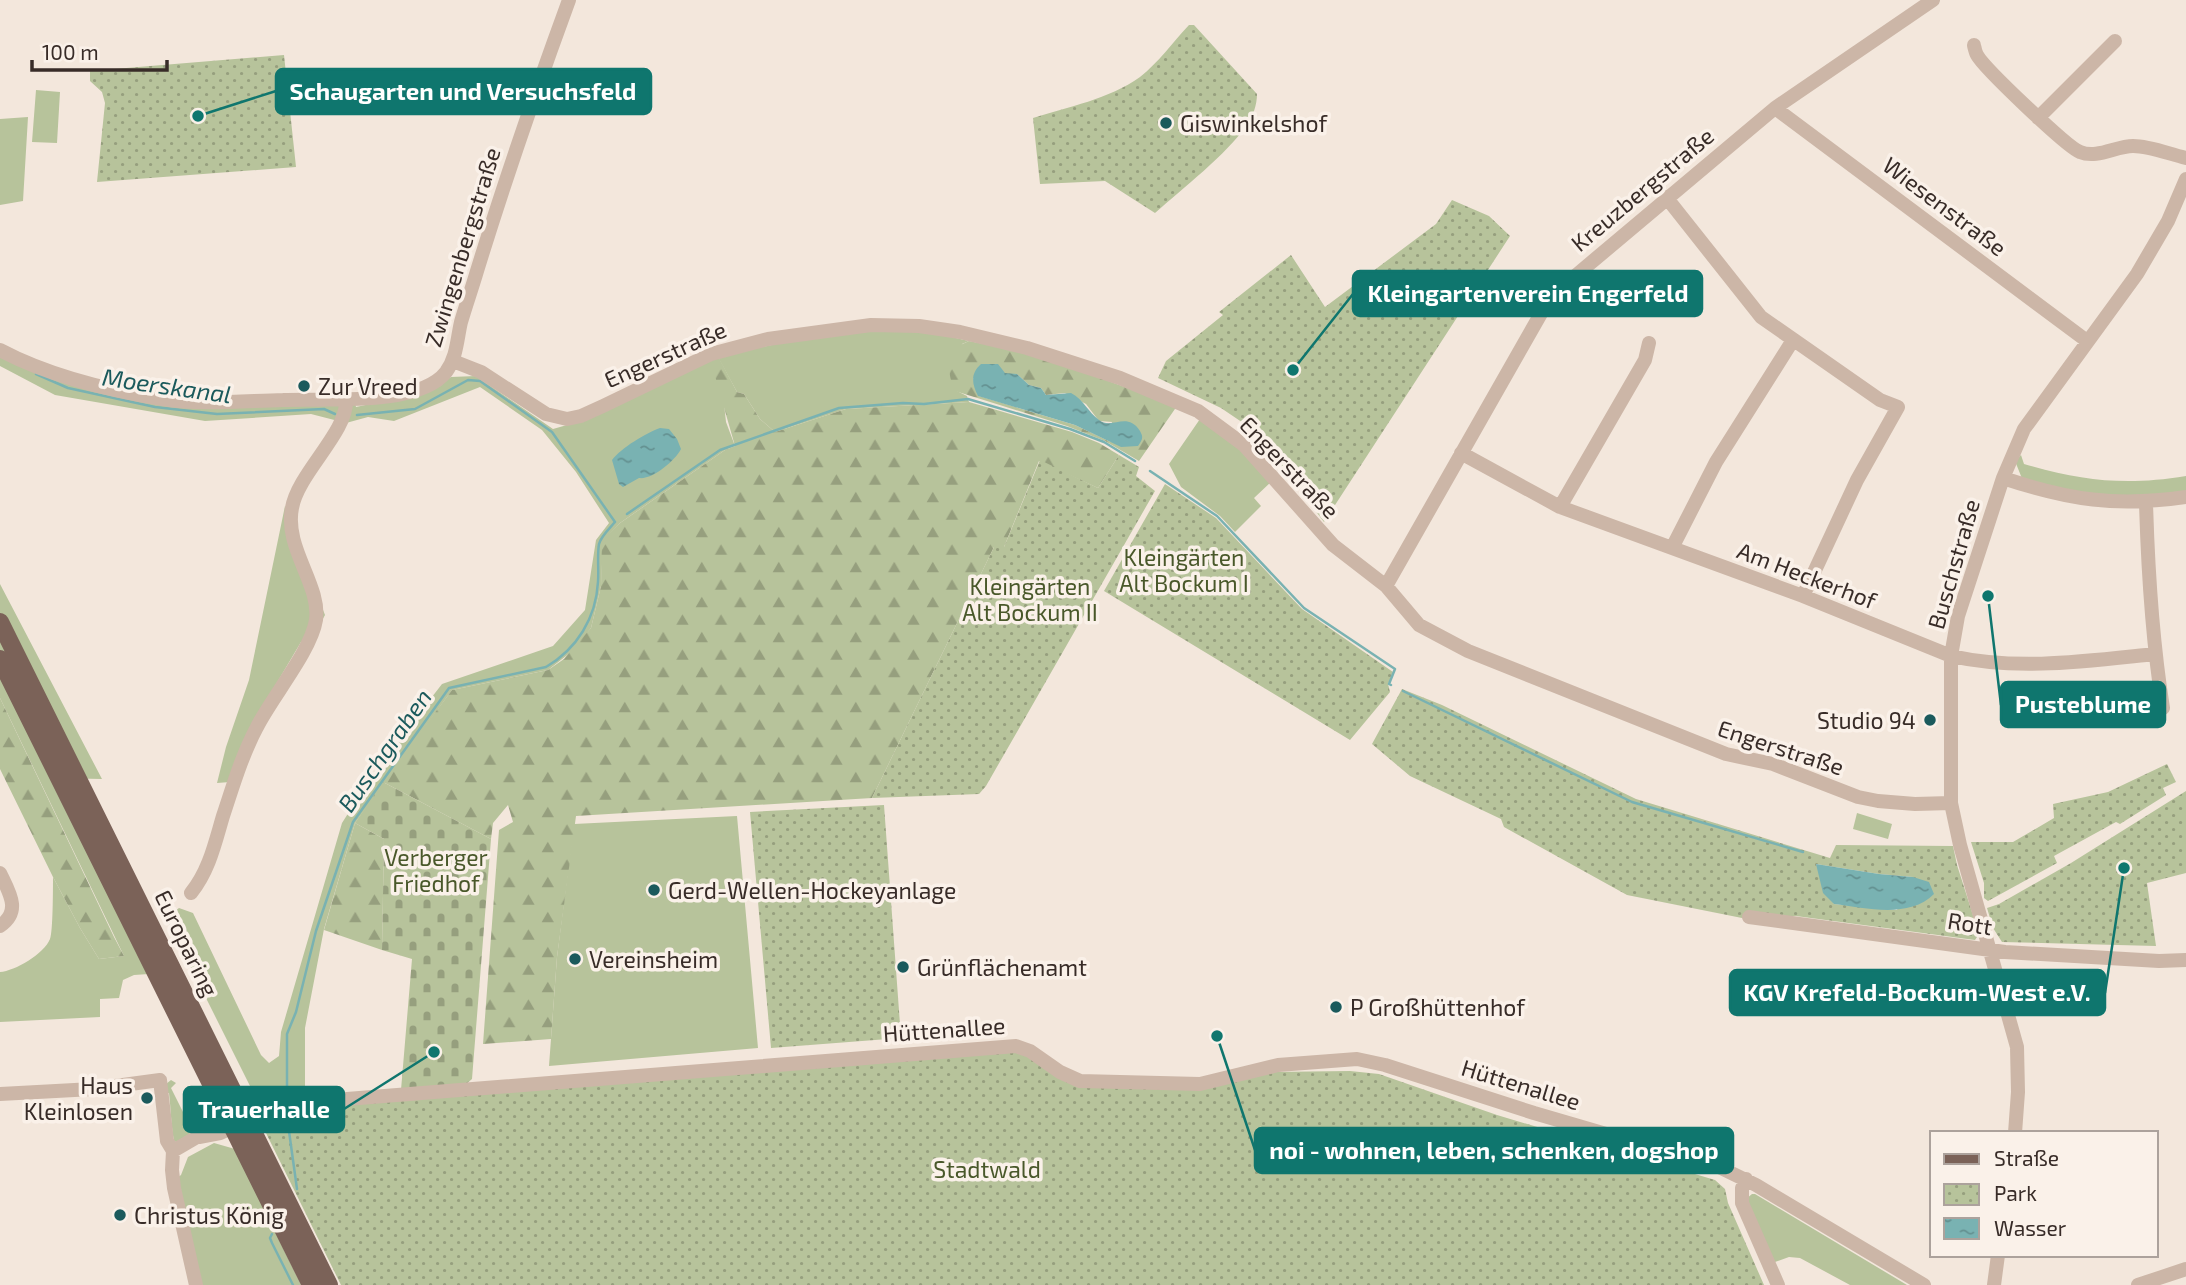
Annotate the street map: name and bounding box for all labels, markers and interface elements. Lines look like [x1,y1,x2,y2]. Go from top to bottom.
scale bar [32,28,166,72]
text: 100 m [42,39,99,64]
callout: Schaugarten und Versuchsfeld [276,69,651,114]
text: Schaugarten und Versuchsfeld [290,76,636,105]
place label: Giswinkelshof [1180,109,1328,137]
marker: Giswinkelshof [1158,115,1174,131]
street label: Kreuzbergstraße [1565,121,1719,257]
street label: Zwingenbergstraße [418,144,506,350]
street label: Wiesenstraße [1878,150,2012,262]
callout: Kleingartenverein Engerfeld [1353,271,1702,316]
text: Kleingartenverein Engerfeld [1367,278,1689,307]
street label: Engerstraße [600,315,730,393]
water label: Moerskanal [101,362,233,408]
place label: Zur Vreed [318,372,418,400]
marker: Zur Vreed [296,378,312,394]
street label: Engerstraße [1235,410,1345,524]
street label: Buschstraße [1921,496,1985,632]
street label: Am Heckerhof [1734,536,1882,615]
park label: Kleingärten Alt Bockum I [1119,543,1249,597]
park label: Kleingärten Alt Bockum II [962,572,1098,626]
callout: Pusteblume [2001,682,2165,727]
water label: Buschgraben [331,683,437,817]
text: Pusteblume [2015,689,2151,718]
place label: Studio 94 [1817,706,1916,734]
marker: Studio 94 [1922,712,1938,728]
street label: Engerstraße [1715,713,1847,781]
park label: Verberger Friedhof [384,843,488,897]
place label: Gerd-Wellen-Hockeyanlage [668,876,956,904]
marker: Gerd-Wellen-Hockeyanlage [646,882,662,898]
street label: Europaring [149,885,225,1001]
street label: Rott [1946,906,1994,940]
place label: Vereinsheim [589,945,718,973]
marker: Vereinsheim [567,951,583,967]
place label: Grünflächenamt [917,953,1087,981]
marker: Grünflächenamt [895,959,911,975]
callout: KGV Krefeld-Bockum-West e.V. [1730,970,2105,1015]
text: KGV Krefeld-Bockum-West e.V. [1743,977,2091,1006]
place label: P Großhüttenhof [1350,993,1526,1021]
marker: P Großhüttenhof [1328,999,1344,1015]
street label: Hüttenallee [882,1011,1006,1047]
street label: Hüttenallee [1458,1053,1584,1115]
place label: Haus Kleinlosen [24,1071,133,1125]
callout: Trauerhalle [184,1087,344,1132]
marker: Haus Kleinlosen [139,1090,155,1106]
text: Trauerhalle [198,1094,330,1123]
callout: noi - wohnen, leben, schenken, dogshop [1255,1128,1733,1173]
legend [1930,1131,2158,1257]
text: noi - wohnen, leben, schenken, dogshop [1269,1135,1719,1164]
text: Straße [1994,1145,2059,1170]
park label: Stadtwald [933,1155,1041,1183]
text: Park [1994,1180,2037,1205]
place label: Christus König [134,1201,284,1229]
marker: Christus König [112,1207,128,1223]
text: Wasser [1994,1215,2067,1240]

